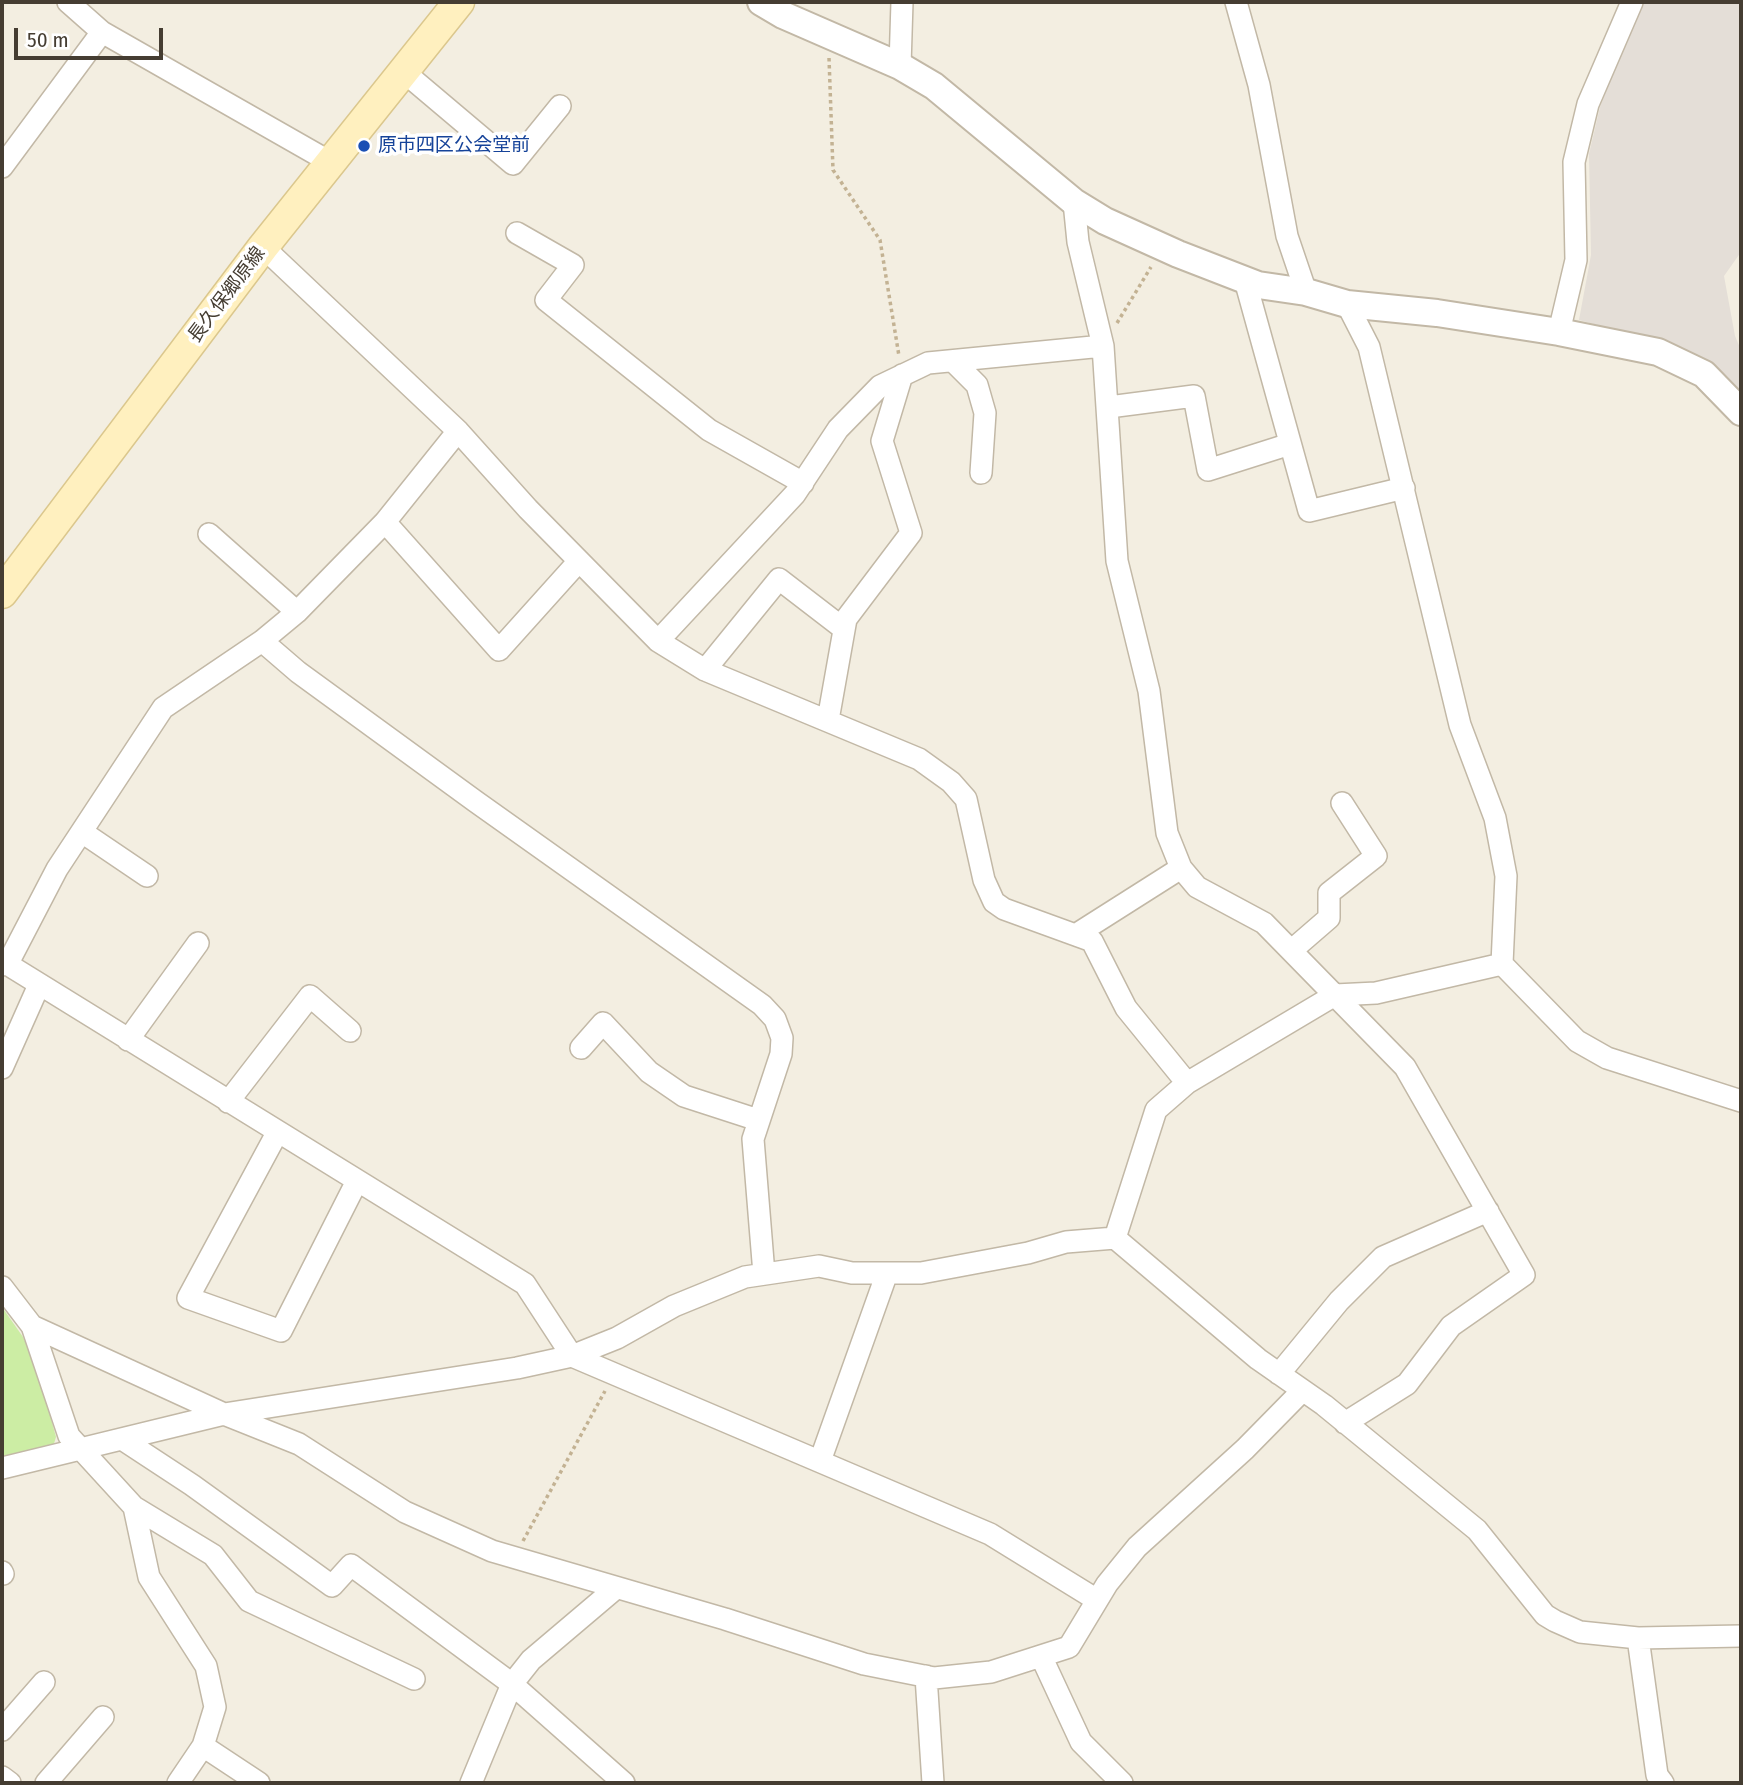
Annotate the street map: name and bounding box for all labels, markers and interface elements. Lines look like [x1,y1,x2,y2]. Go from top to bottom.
scale bar [18,14,166,58]
text: 50 m [27,27,69,53]
place label: 原市四区公会堂前 [378,135,530,157]
marker: 原市四区公会堂前 [356,138,372,154]
street label: 長久保郷原線 [184,243,270,347]

